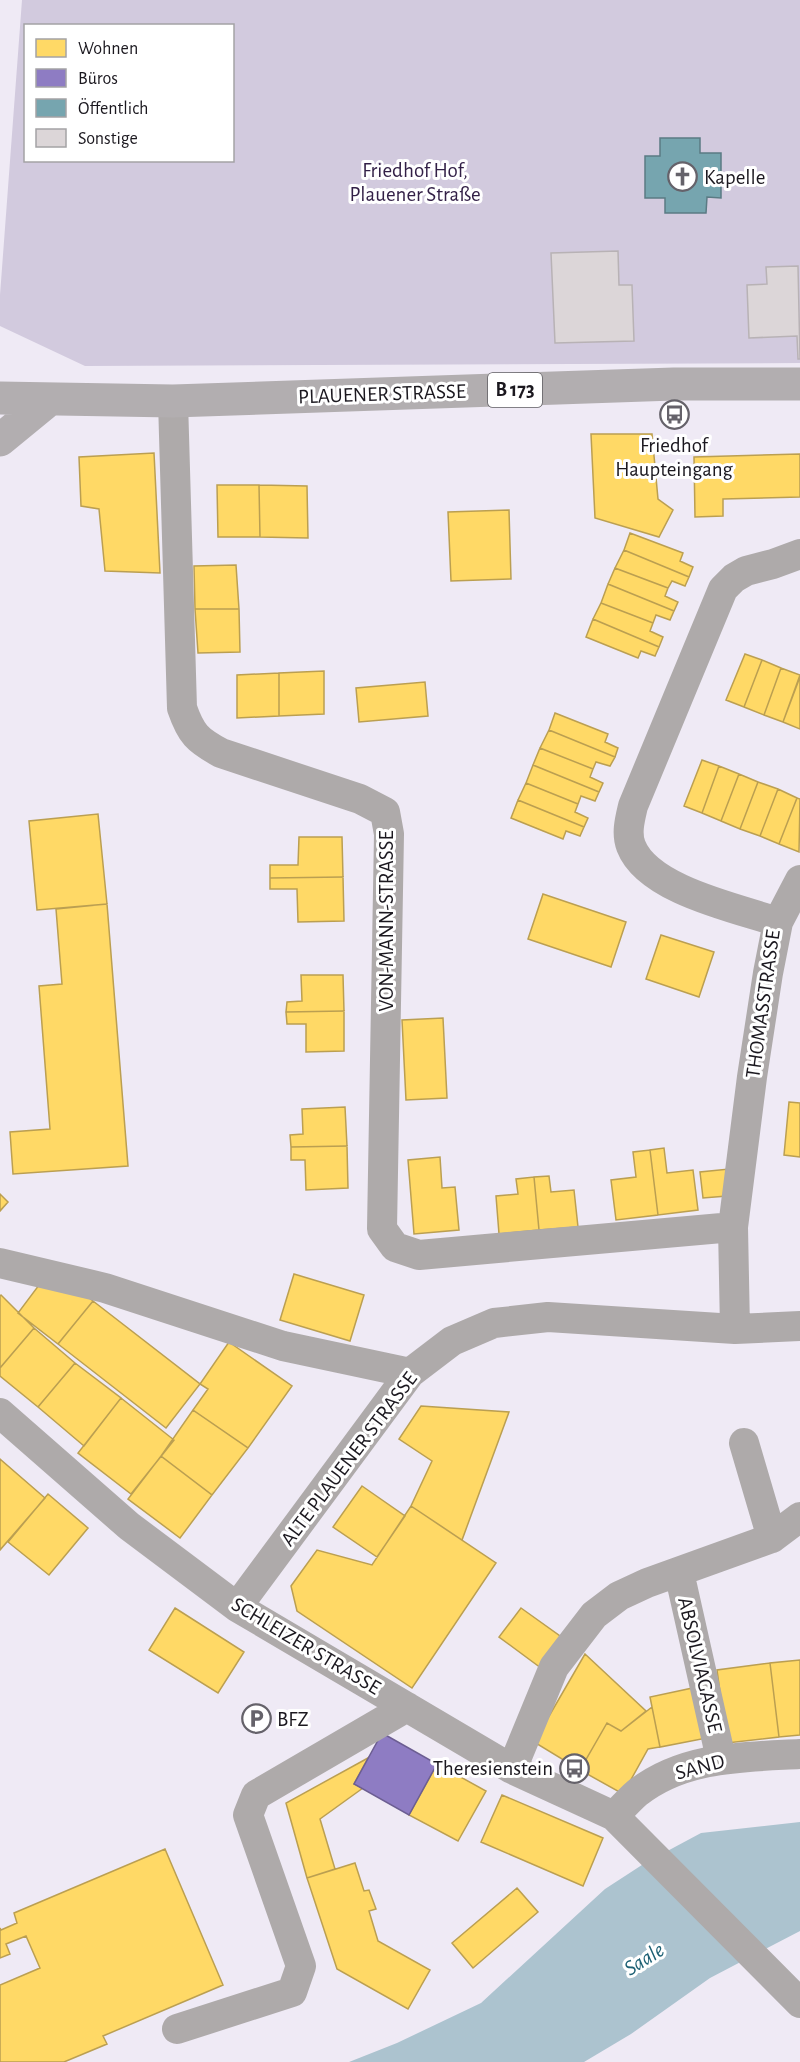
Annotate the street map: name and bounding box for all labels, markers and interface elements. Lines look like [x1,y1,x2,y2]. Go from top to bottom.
legend [24,24,234,162]
text: Wohnen [78,40,138,58]
text: Büros [78,70,118,88]
text: Öffentlich [78,98,148,118]
text: Sonstige [78,130,138,148]
park label: Friedhof Hof, Plauener Straße [349,160,481,205]
church icon: Kapelle [667,161,699,193]
place label: Kapelle [704,167,765,188]
road number: B 173 [488,373,542,407]
street label: PLAUENER STRASSE [298,381,466,407]
bus stop icon: Friedhof Haupteingang [658,398,690,430]
place label: Friedhof Haupteingang [615,435,734,480]
street label: VON-MANN-STRASSE [376,830,397,1012]
street label: THOMASSTRASSE [742,928,784,1080]
street label: ALTE PLAUENER STRASSE [277,1368,421,1550]
street label: SCHLEIZER STRASSE [228,1593,384,1699]
street label: ABSOLVIAGASSE [674,1595,726,1735]
parking icon: BFZ [240,1703,272,1735]
place label: BFZ [277,1709,308,1730]
street label: SAND [673,1750,727,1784]
bus stop icon: Theresienstein [558,1752,590,1784]
place label: Theresienstein [433,1758,553,1779]
water label: Saale [620,1938,668,1980]

